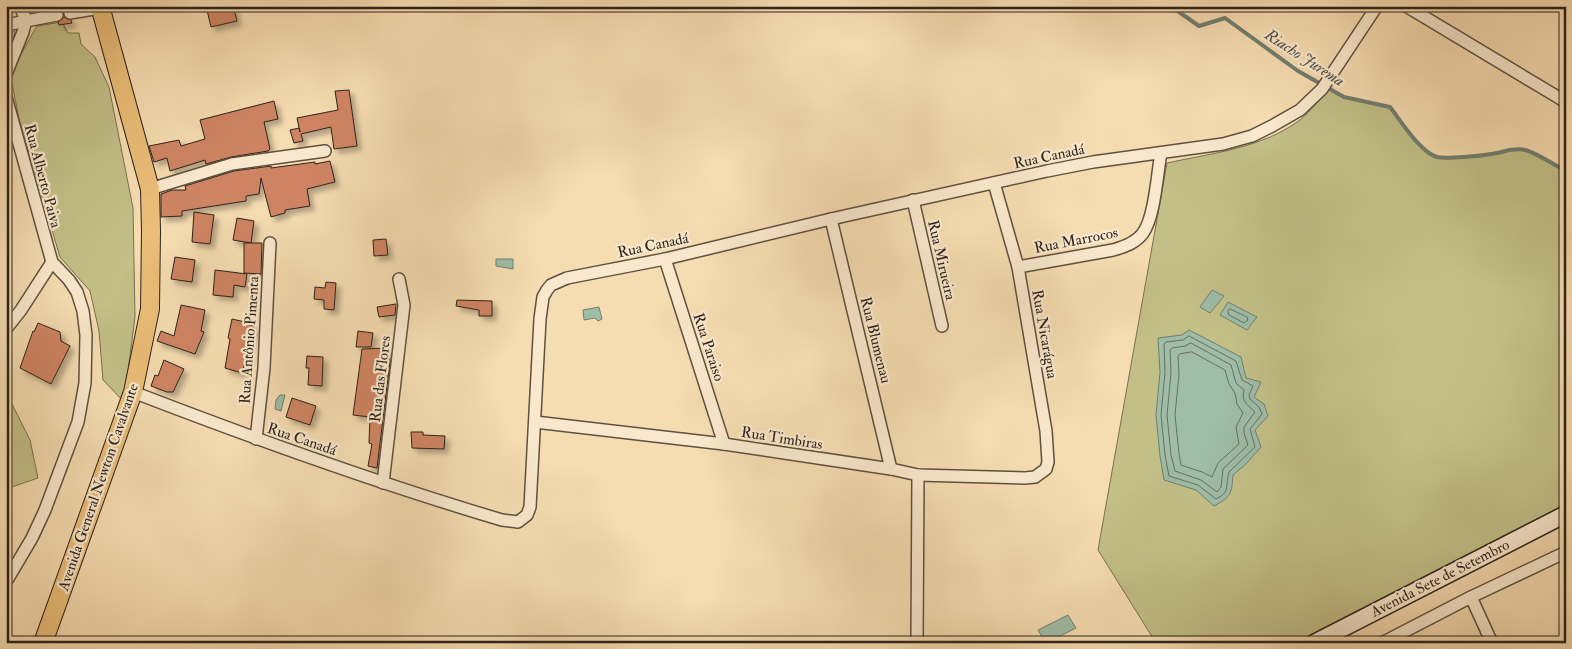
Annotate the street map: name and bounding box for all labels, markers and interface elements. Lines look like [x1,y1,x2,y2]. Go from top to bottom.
water label: Riacho Jurema [1260,24,1348,91]
street label: Rua Alberto Paiva [20,122,66,231]
street label: Rua Canadá [1012,140,1087,173]
street label: Rua Mirueira [923,218,960,303]
street label: Rua Marrocos [1033,223,1120,258]
street label: Rua Canadá [616,229,691,262]
street label: Rua Antônio Pimenta [236,275,264,405]
street label: Rua Nicarágua [1027,288,1062,381]
street label: Rua Blumenau [856,295,895,386]
street label: Rua Paraiso [689,311,728,384]
street label: Rua das Flores [366,335,395,423]
street label: Avenida General Newton Cavalvante [54,381,143,594]
street label: Rua Canadá [265,419,340,460]
street label: Rua Timbiras [740,423,824,454]
street label: Avenida Sete de Setembro [1367,535,1513,622]

